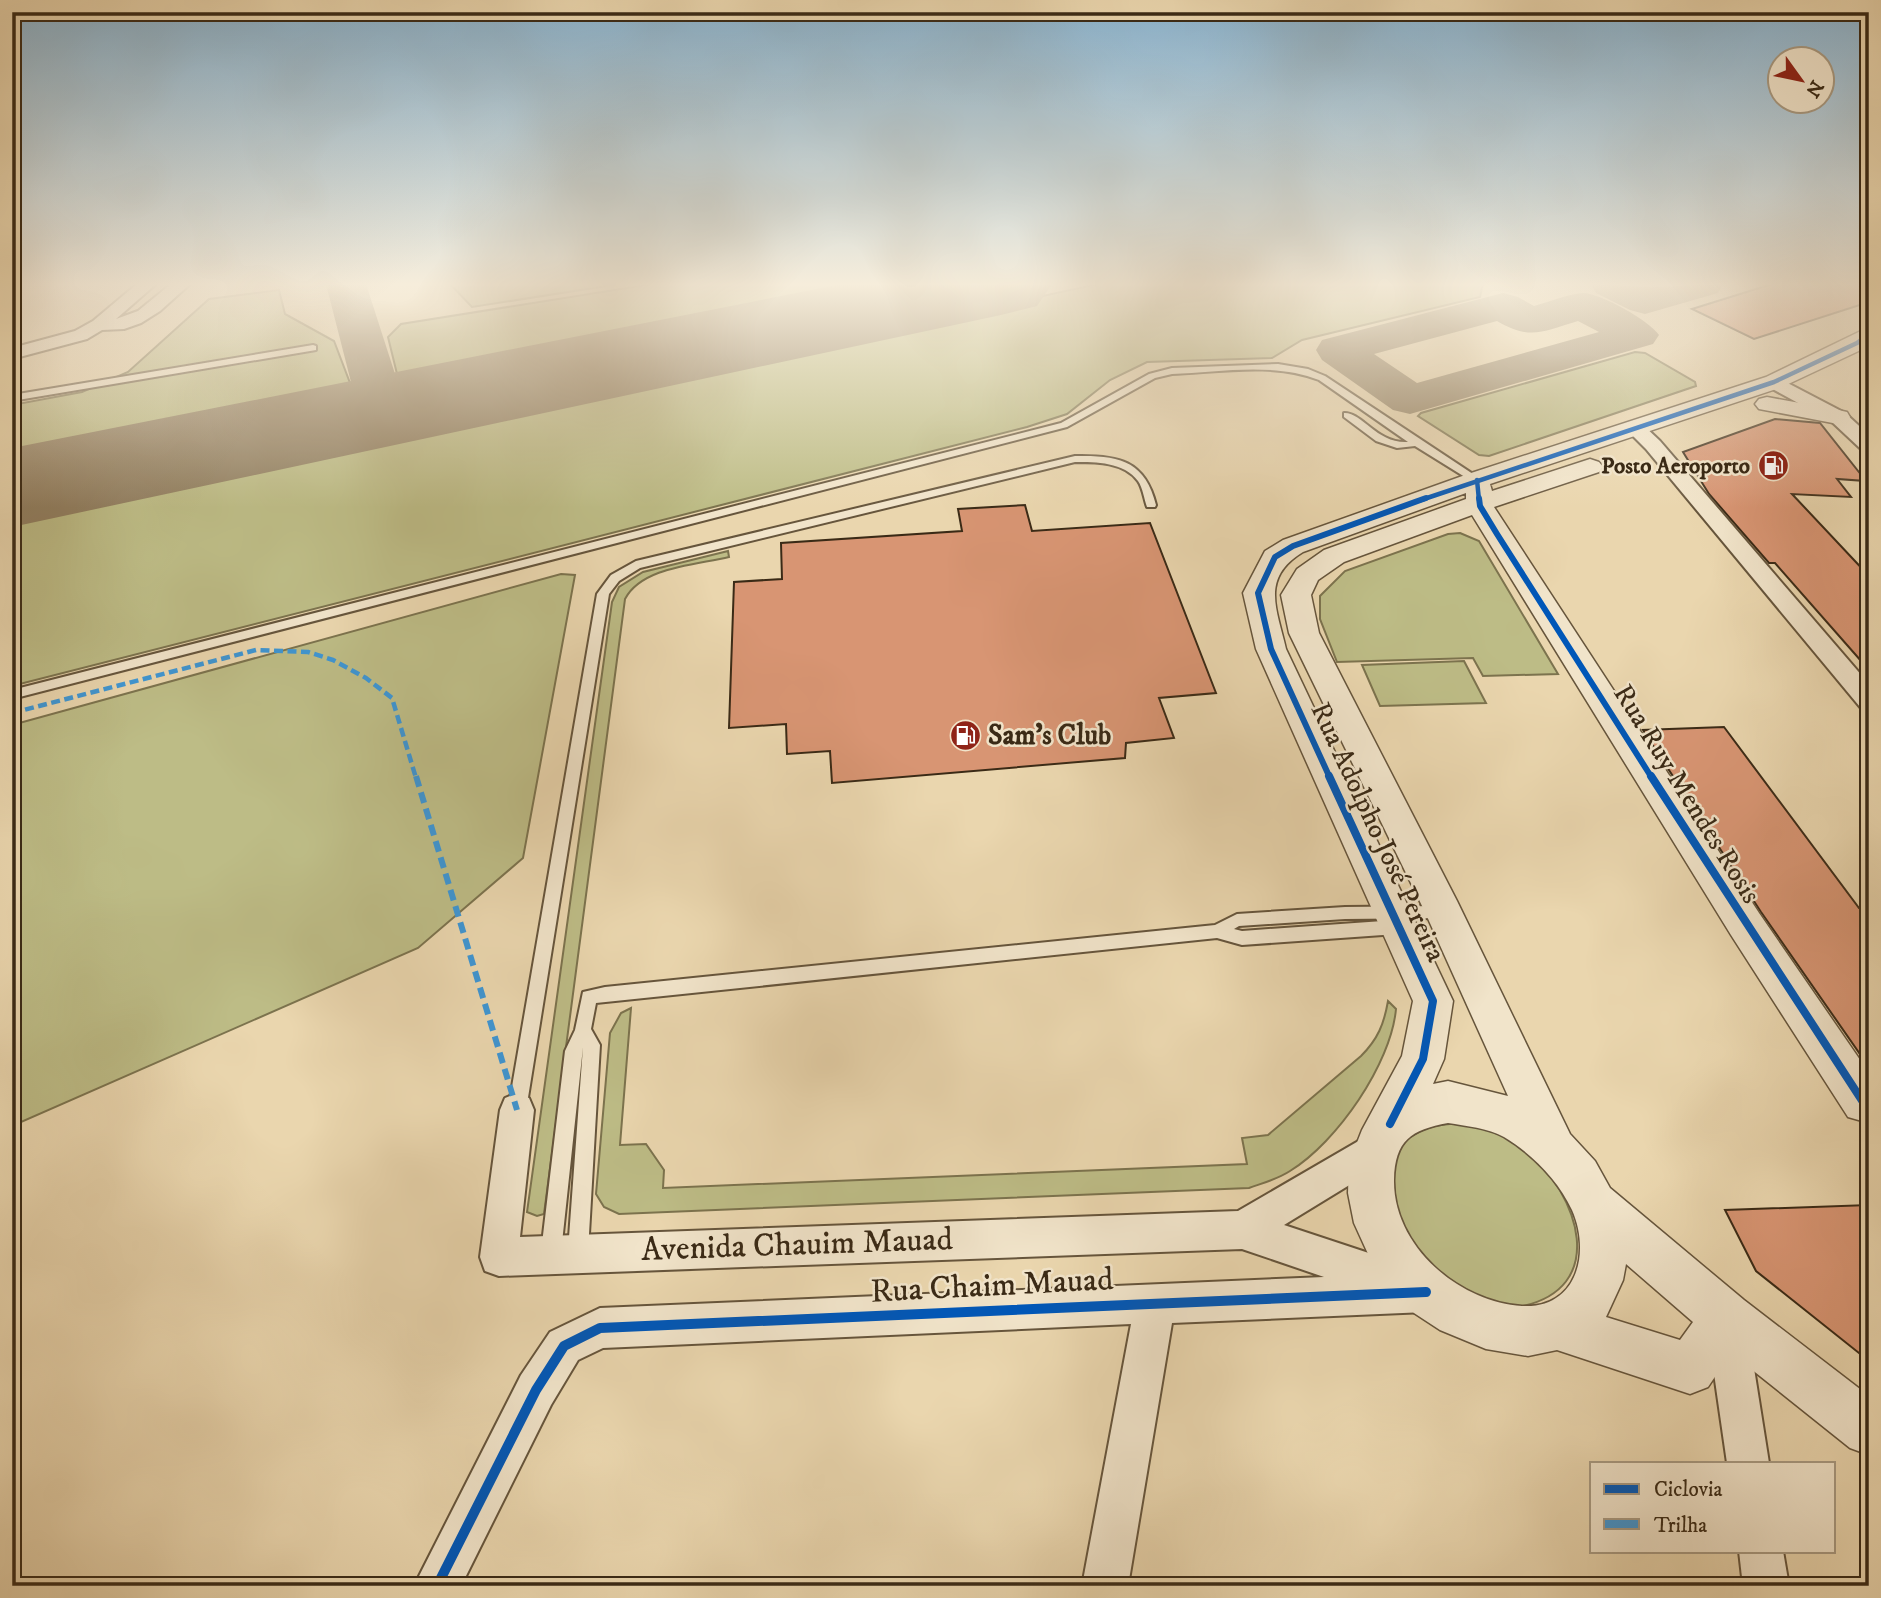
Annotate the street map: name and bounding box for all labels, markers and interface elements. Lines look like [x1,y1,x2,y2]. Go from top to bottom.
north arrow [1766,46,1836,116]
text: N [1800,76,1828,102]
fuel station icon: Posto Aeroporto [1756,449,1790,483]
place label: Posto Aeroporto [1601,452,1750,481]
street label: Rua Ruy Mendes Rosis [1605,678,1769,910]
street label: Rua Adolpho José Pereira [1303,697,1454,967]
fuel station icon: Sam's Club [948,718,982,752]
place label: Sam's Club [988,718,1111,753]
street label: Avenida Chauim Mauad [640,1219,954,1271]
street label: Rua Chaim Mauad [869,1259,1115,1313]
legend [1590,1462,1836,1552]
text: Ciclovia [1654,1477,1722,1503]
text: Trilha [1654,1513,1707,1539]

